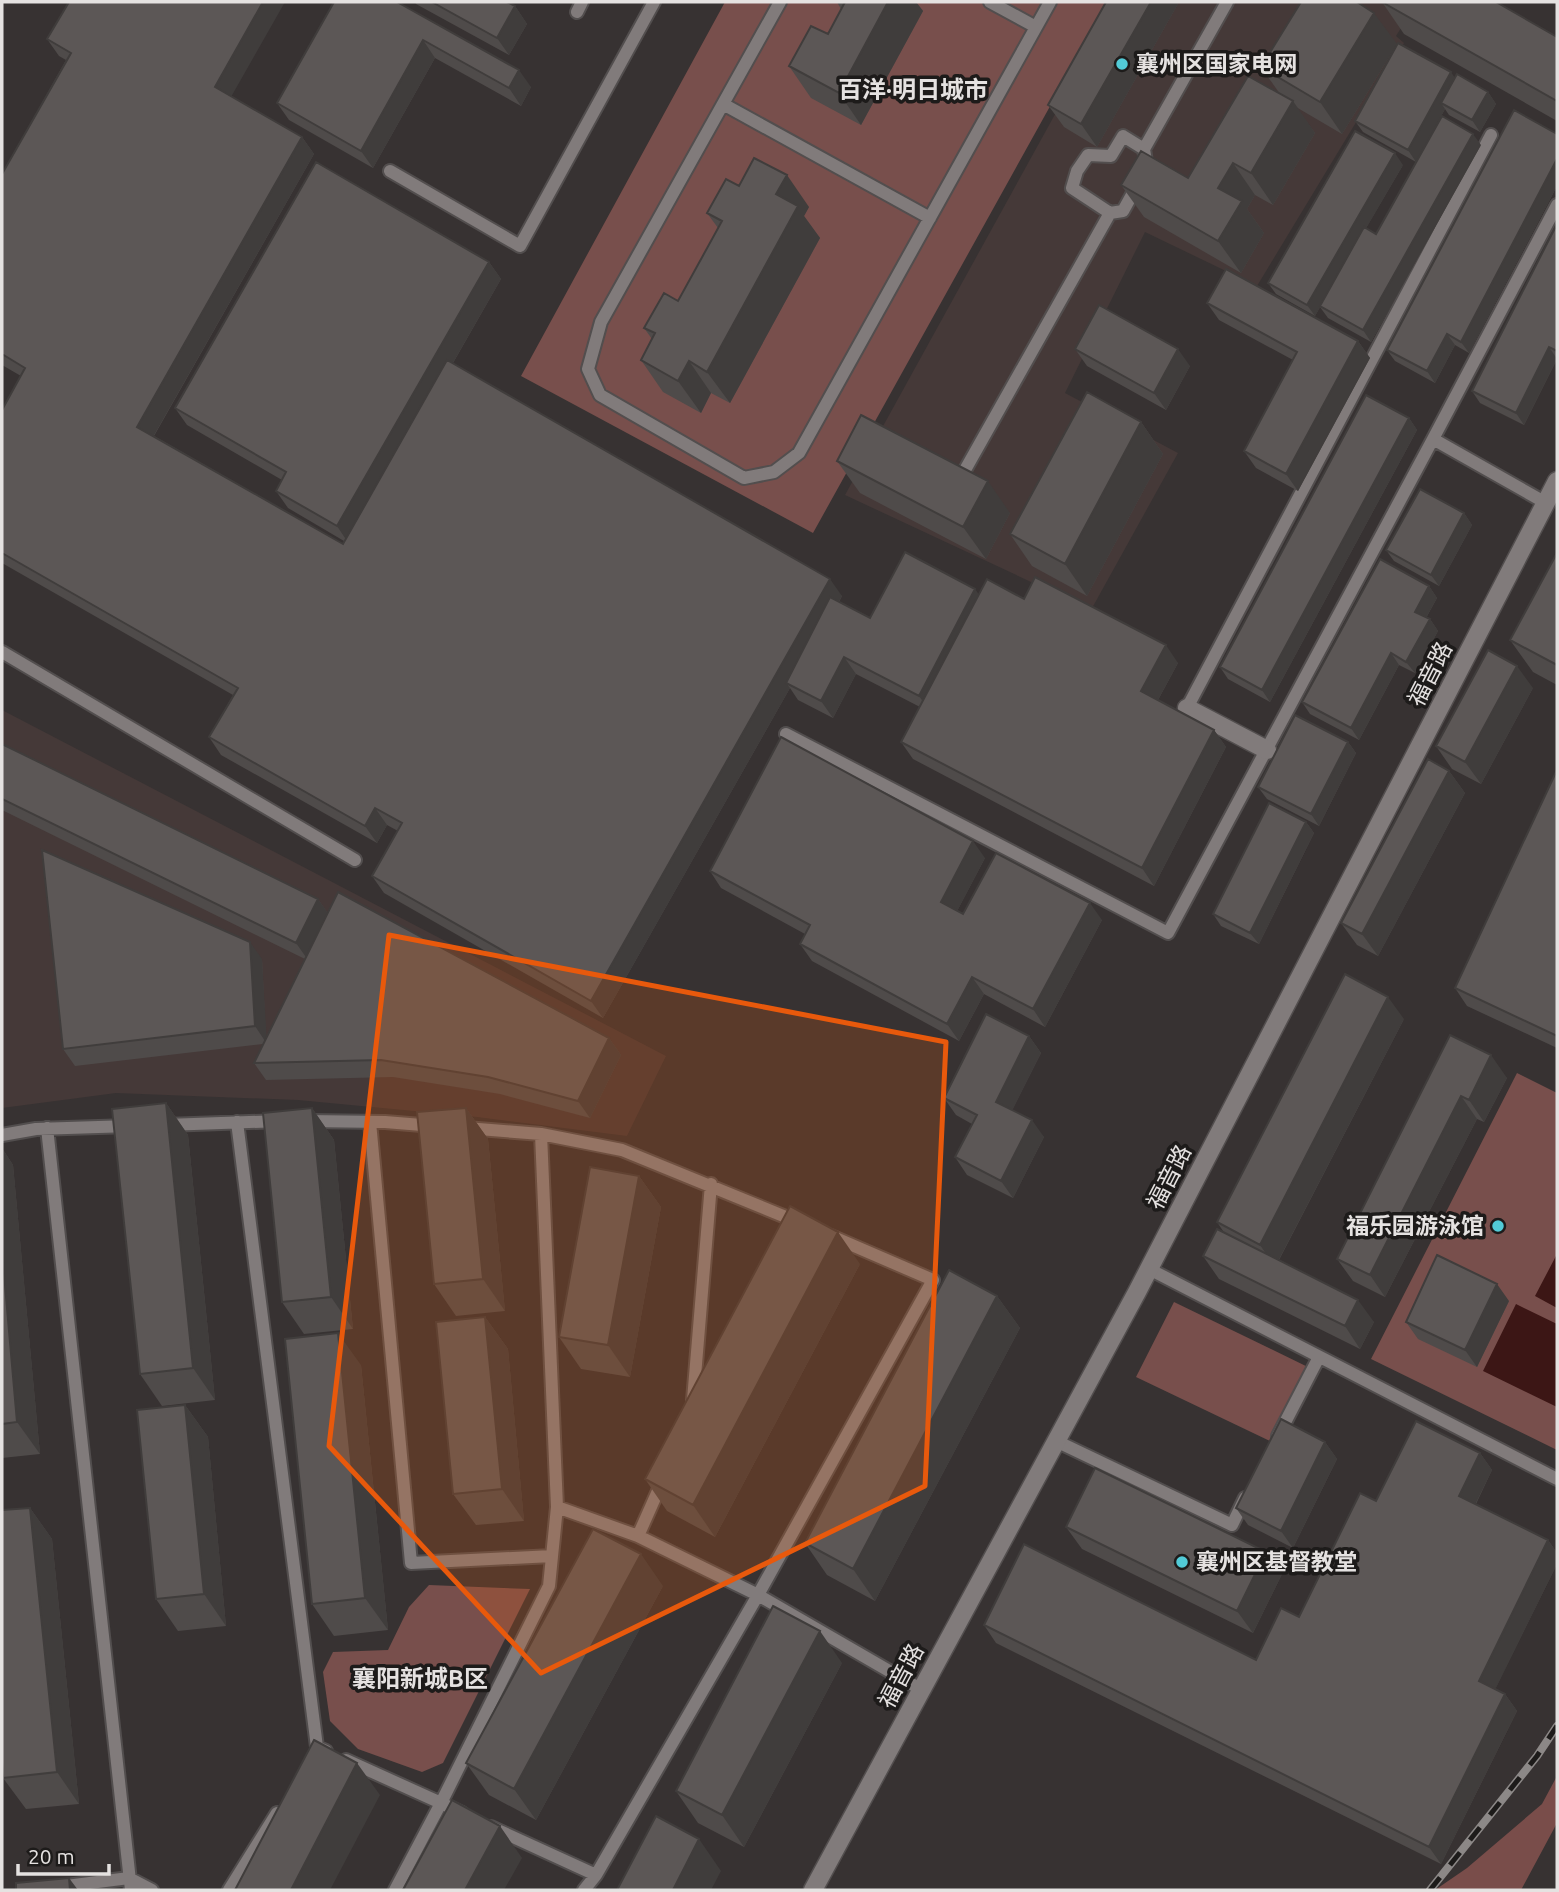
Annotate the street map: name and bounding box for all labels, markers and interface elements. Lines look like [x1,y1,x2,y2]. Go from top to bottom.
place label: 襄州区国家电网 [1136,51,1297,76]
marker: 襄州区国家电网 [1114,56,1130,72]
district label: 百洋·明日城市 [838,76,988,103]
street label: 福音路 [1403,637,1456,710]
street label: 福音路 [1142,1140,1195,1213]
place label: 福乐园游泳馆 [1346,1213,1484,1238]
marker: 福乐园游泳馆 [1490,1218,1506,1234]
place label: 襄州区基督教堂 [1196,1549,1357,1574]
marker: 襄州区基督教堂 [1174,1554,1190,1570]
street label: 福音路 [873,1639,928,1712]
district label: 襄阳新城B区 [352,1665,488,1692]
scale bar [18,1832,108,1876]
text: 20 m [28,1844,75,1868]

